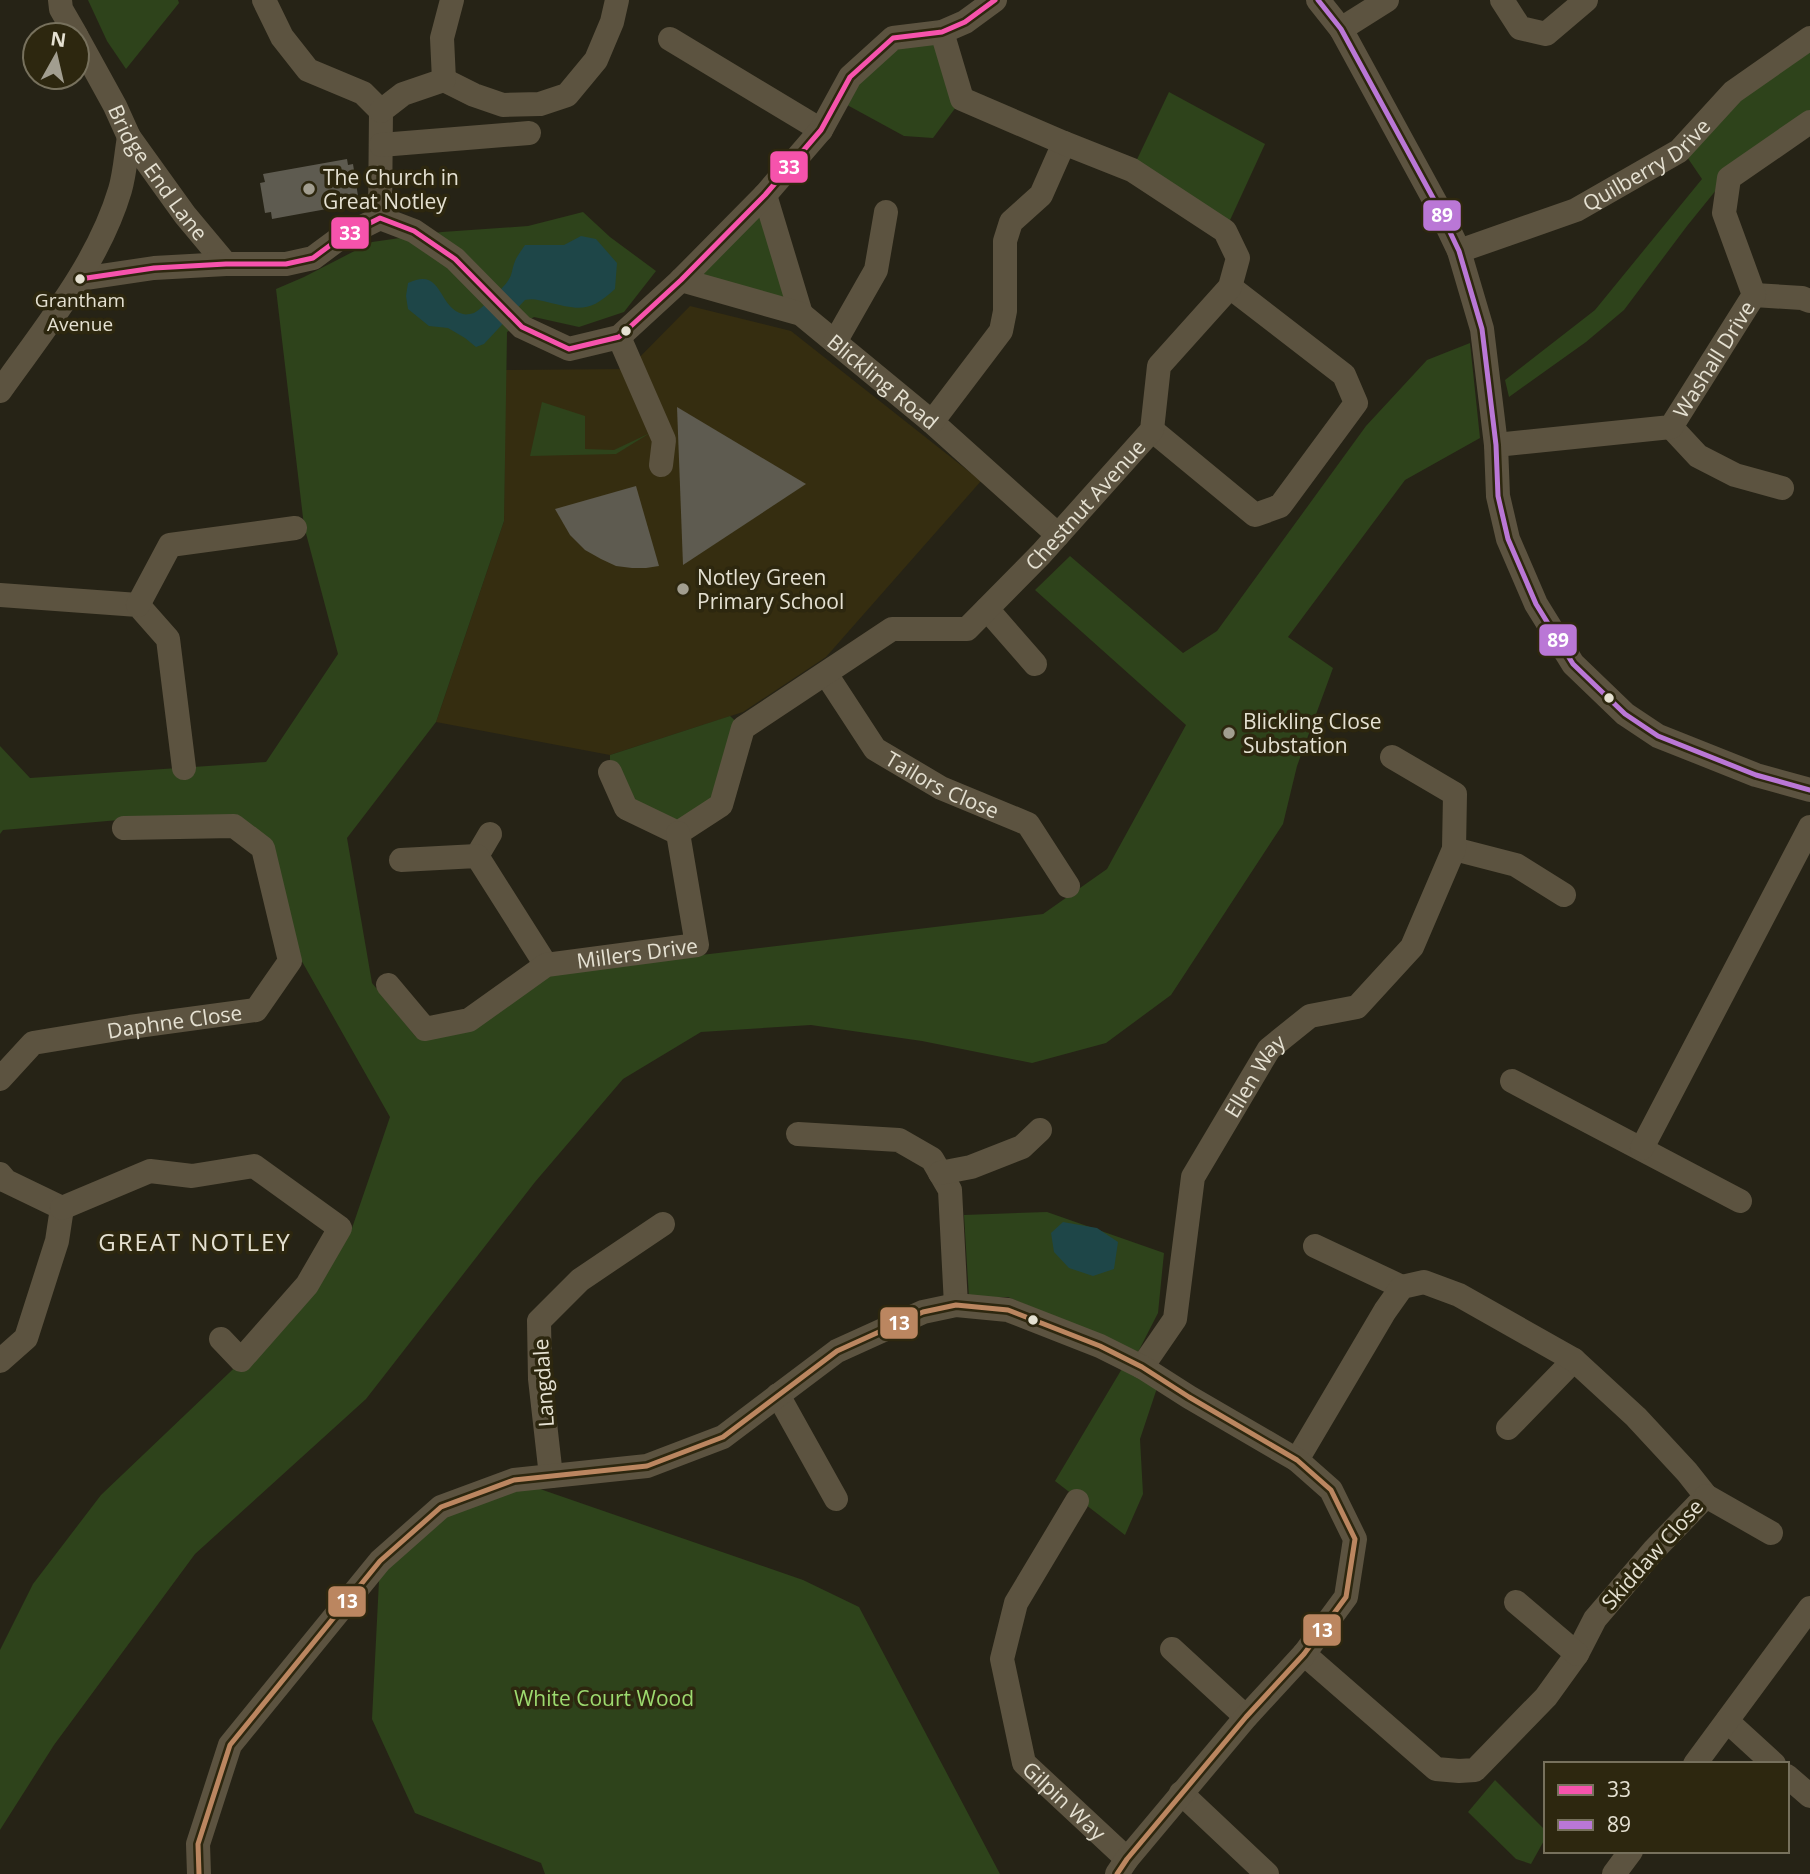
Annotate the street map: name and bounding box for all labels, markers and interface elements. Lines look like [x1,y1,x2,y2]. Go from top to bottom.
north arrow [21,21,91,91]
text: N [49,25,68,53]
street label: Bridge End Lane [102,100,214,246]
street label: Quilberry Drive [1577,112,1716,217]
line badge: 33 [769,150,809,184]
text: 33 [778,154,800,180]
place label: The Church in Great Notley [323,163,459,215]
marker: The Church in Great Notley [301,181,317,197]
line badge: 89 [1422,199,1462,232]
text: 89 [1431,202,1453,228]
line badge: 33 [330,216,370,250]
text: 33 [339,220,361,246]
marker: Grantham Avenue [73,272,87,286]
place label: Grantham Avenue [35,287,125,337]
street label: Washall Drive [1666,295,1761,423]
unlabelled marker [619,324,633,338]
street label: Blickling Road [822,328,944,436]
street label: Chestnut Avenue [1019,433,1151,576]
place label: Notley Green Primary School [697,563,844,615]
marker: Notley Green Primary School [675,581,691,597]
line badge: 89 [1538,623,1578,657]
text: 89 [1547,627,1569,653]
unlabelled marker [1602,691,1616,705]
place label: Blickling Close Substation [1243,707,1382,759]
marker: Blickling Close Substation [1221,725,1237,741]
street label: Tailors Close [880,744,1003,824]
street label: Millers Drive [575,931,700,975]
street label: Daphne Close [105,998,244,1045]
street label: Ellen Way [1218,1027,1291,1123]
district label: GREAT NOTLEY [98,1225,292,1258]
line badge: 13 [879,1306,919,1340]
text: 13 [888,1310,910,1336]
unlabelled marker [1026,1313,1040,1327]
street label: Langdale [526,1338,560,1428]
street label: Skiddaw Close [1595,1493,1709,1615]
line badge: 13 [327,1585,367,1618]
text: 13 [336,1588,358,1614]
line badge: 13 [1302,1613,1342,1647]
text: 13 [1311,1617,1333,1643]
park label: White Court Wood [514,1684,694,1712]
street label: Gilpin Way [1017,1755,1112,1847]
legend [1544,1762,1789,1853]
text: 33 [1607,1775,1631,1803]
text: 89 [1607,1810,1631,1838]

